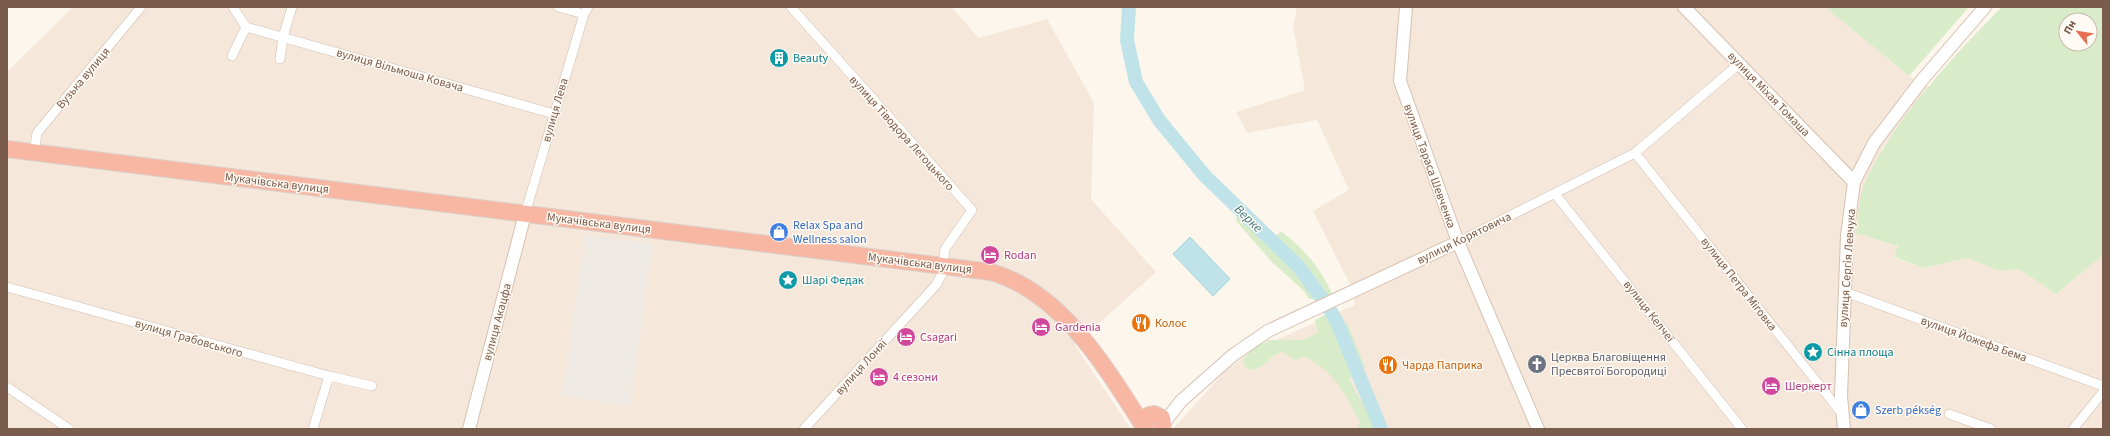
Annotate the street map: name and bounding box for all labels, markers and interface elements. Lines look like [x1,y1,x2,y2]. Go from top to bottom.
north arrow [2058,12,2098,52]
text: Пн [2060,18,2080,37]
street label: Вузька вулиця [53,44,114,113]
street label: вулиця Вільмоша Ковача [334,44,465,97]
building icon: Beauty [768,47,790,69]
street label: вулиця Міхая Томаша [1724,48,1814,141]
place label: Beauty [793,50,828,67]
street label: вулиця Тіводора Легоцького [845,72,958,195]
street label: вулиця Лева [538,76,573,144]
street label: вулиця Тараса Шевченка [1399,102,1460,231]
street label: Мукачівська вулиця [224,169,330,198]
water label: Верке [1230,201,1266,237]
street label: вулиця Корятовича [1414,208,1514,269]
street label: вулиця Сергія Левчука [1835,208,1860,328]
street label: Мукачівська вулиця [546,209,652,238]
place label: Relax Spa and Wellness salon [793,217,867,248]
shop icon: Relax Spa and Wellness salon [768,221,790,243]
street label: вулиця Петра Міговка [1697,234,1781,335]
hotel icon: Rodan [979,244,1001,266]
place label: Rodan [1004,247,1036,264]
street label: Мукачівська вулиця [867,249,973,278]
place icon: Шарі Федак [777,269,799,291]
place label: Шарі Федак [802,272,864,289]
street label: вулиця Келчеї [1619,277,1679,347]
street label: вулиця Акацфа [479,281,516,363]
restaurant icon: Колос [1130,312,1152,334]
street label: вулиця Йожефа Бема [1918,312,2029,367]
street label: вулиця Грабовського [133,315,245,362]
place label: Колос [1155,315,1187,332]
hotel icon: Gardenia [1030,316,1052,338]
place label: Gardenia [1055,319,1101,336]
hotel icon: Csagari [895,326,917,348]
place label: Csagari [920,329,957,346]
street label: вулиця Лоняї [832,335,892,399]
place icon: Сінна площа [1802,341,1824,363]
place label: Сінна площа [1827,344,1893,361]
place label: Церква Благовіщення Пресвятої Богородиці [1551,349,1667,380]
church icon: Церква Благовіщення Пресвятої Богородиці [1526,353,1548,375]
restaurant icon: Чарда Паприка [1377,354,1399,376]
place label: Чарда Паприка [1402,357,1483,374]
hotel icon: 4 сезони [868,366,890,388]
place label: 4 сезони [893,369,938,386]
hotel icon: Шеркерт [1760,375,1782,397]
place label: Шеркерт [1785,378,1832,395]
shop icon: Szerb pékség [1850,399,1872,421]
place label: Szerb pékség [1875,402,1941,419]

